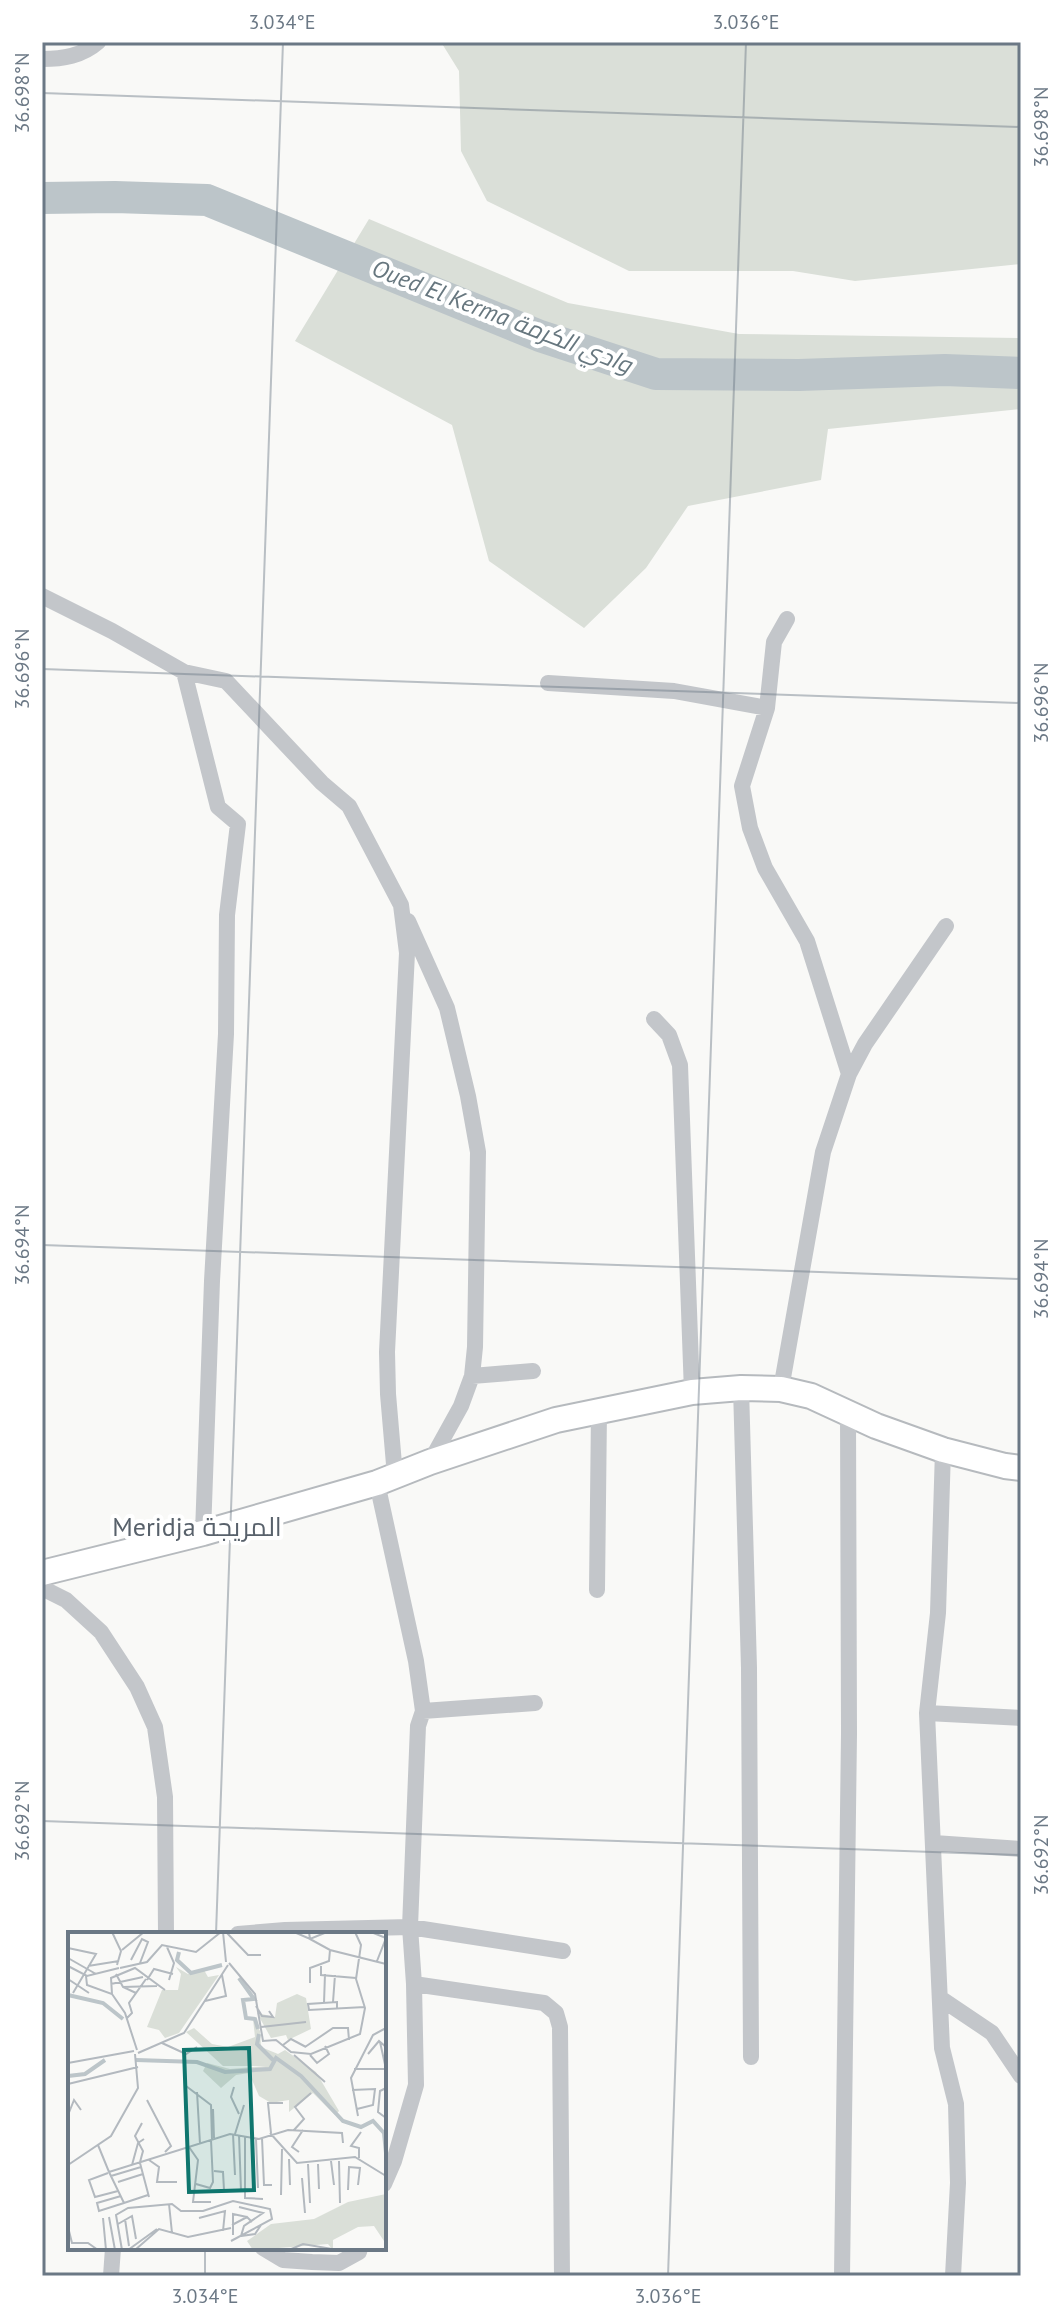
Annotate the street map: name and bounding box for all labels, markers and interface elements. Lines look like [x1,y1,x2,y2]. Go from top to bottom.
text: 3.034°E [248,9,316,35]
text: 3.036°E [712,9,780,35]
text: 36.698°N [9,53,35,133]
text: 36.698°N [1028,87,1054,167]
water label: Oued El Kerma وادي الكرمة [366,252,638,384]
text: 36.696°N [9,629,35,709]
text: 36.696°N [1028,663,1054,743]
text: 36.694°N [9,1205,35,1285]
text: 36.694°N [1028,1239,1054,1319]
district label: Meridja المريجة [112,1510,282,1543]
text: 36.692°N [9,1781,35,1861]
text: 36.692°N [1028,1815,1054,1895]
inset map [68,1932,386,2250]
text: 3.034°E [171,2283,239,2309]
text: 3.036°E [634,2283,702,2309]

